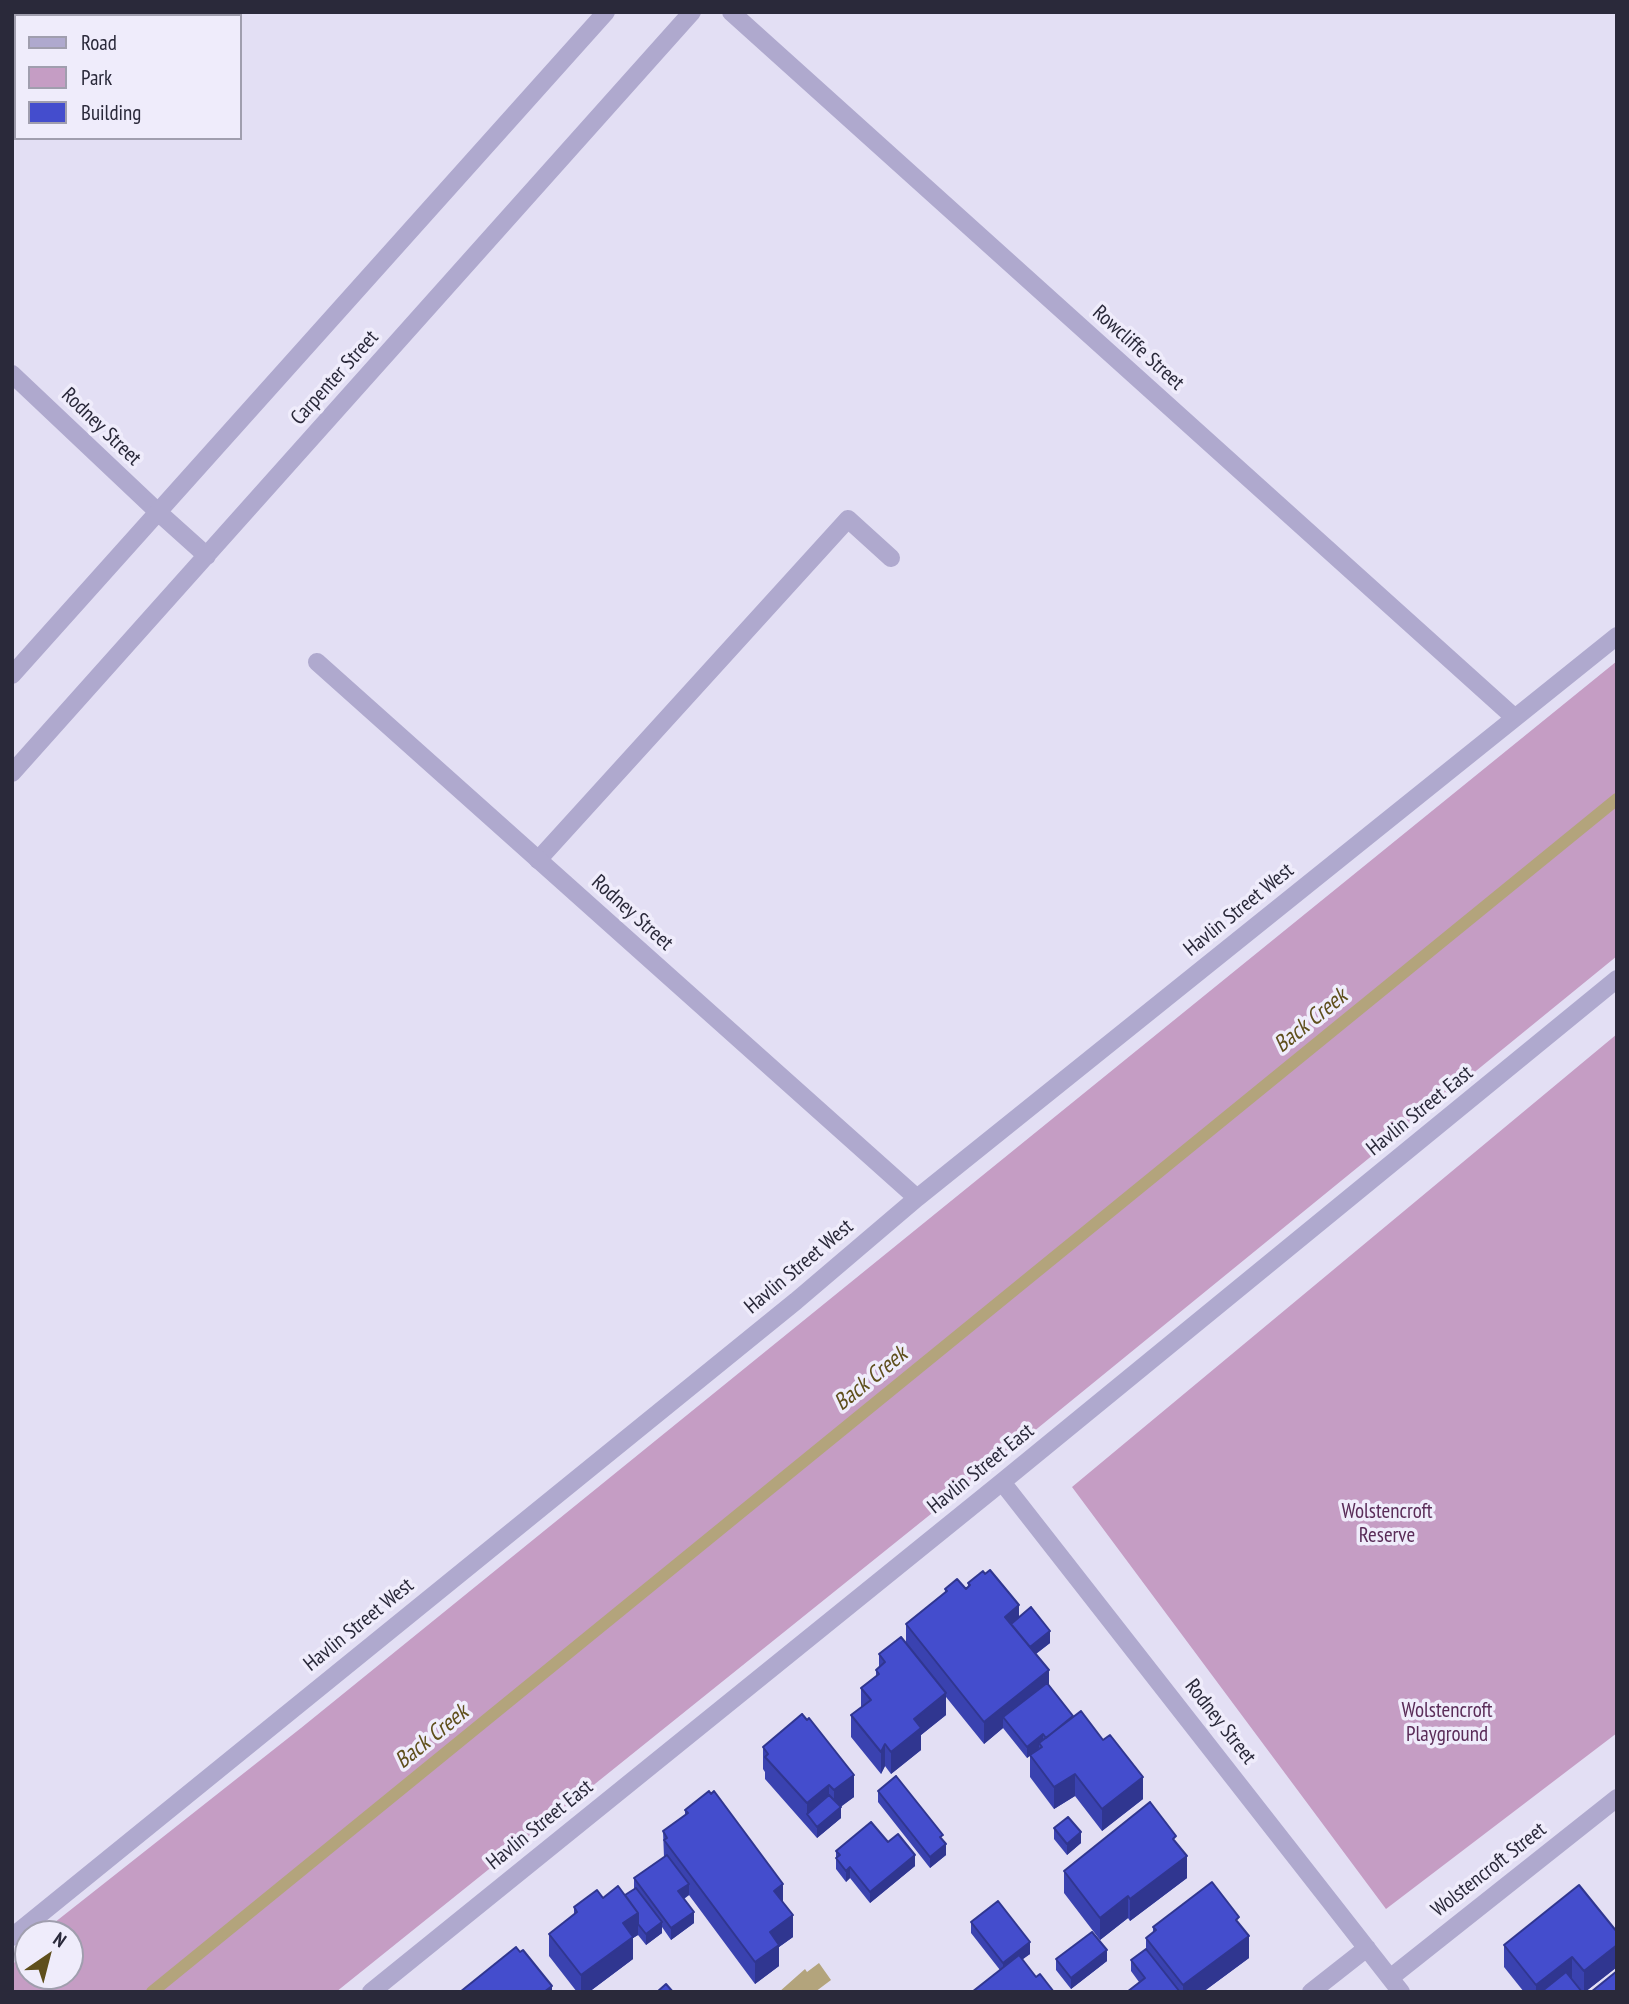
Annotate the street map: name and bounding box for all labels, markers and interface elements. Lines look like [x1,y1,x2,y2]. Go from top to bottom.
legend [14,14,242,140]
text: Road [81,29,117,56]
text: Park [81,64,112,91]
text: Building [81,99,141,126]
street label: Rowcliffe Street [1087,300,1189,396]
street label: Carpenter Street [286,326,384,430]
street label: Rodney Street [56,383,146,471]
street label: Havlin Street West [1179,858,1299,962]
street label: Rodney Street [586,870,678,956]
water label: Back Creek [1269,983,1353,1059]
street label: Havlin Street East [1362,1061,1478,1161]
street label: Havlin Street West [740,1214,858,1320]
water label: Back Creek [829,1341,913,1417]
street label: Havlin Street East [923,1419,1039,1519]
park label: Wolstencroft Reserve [1342,1499,1432,1549]
street label: Havlin Street West [299,1573,419,1677]
street label: Rodney Street [1179,1675,1261,1769]
park label: Wolstencroft Playground [1402,1698,1492,1748]
water label: Back Creek [390,1699,474,1775]
street label: Havlin Street East [482,1775,598,1875]
street label: Wolstencroft Street [1427,1817,1551,1923]
north arrow [14,1920,84,1990]
text: N [49,1927,71,1952]

